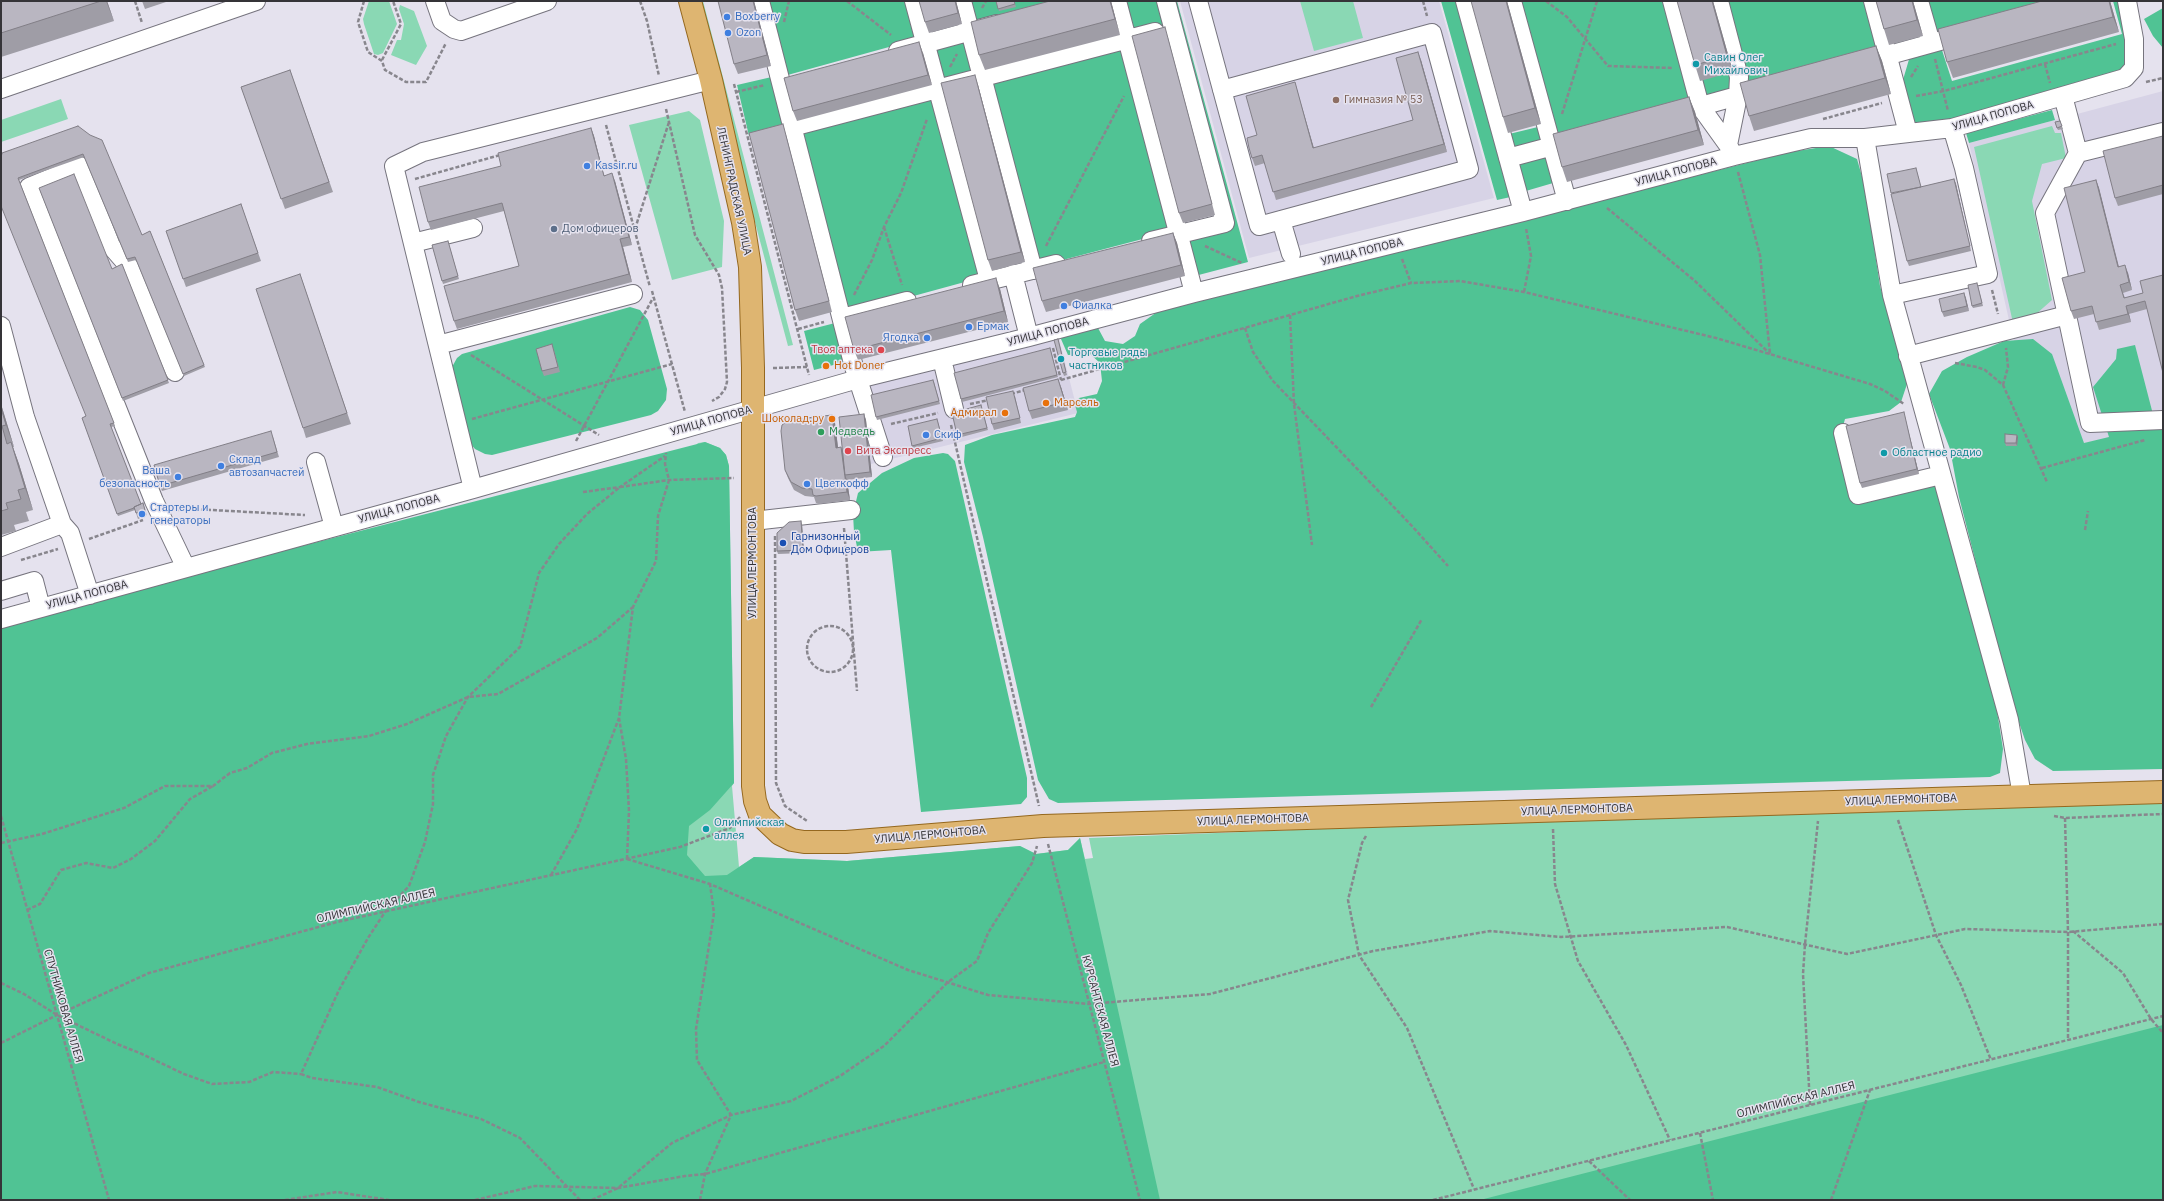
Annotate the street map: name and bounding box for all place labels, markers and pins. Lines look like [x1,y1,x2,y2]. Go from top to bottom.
place label: Boxberry [735,10,780,24]
marker: Boxberry [722,12,732,22]
place label: Ozon [736,26,761,40]
marker: Ozon [723,28,733,38]
place label: Савин Олег Михайлович [1704,51,1768,77]
marker: Савин Олег Михайлович [1691,59,1701,69]
place label: Гимназия № 53 [1344,93,1423,107]
marker: Гимназия № 53 [1331,95,1341,105]
place label: Kassir.ru [595,159,638,173]
marker: Kassir.ru [582,161,592,171]
place label: Дом офицеров [562,222,639,236]
marker: Дом офицеров [549,224,559,234]
place label: Фиалка [1072,299,1112,313]
marker: Фиалка [1059,301,1069,311]
place label: Ермак [977,320,1009,334]
marker: Ермак [964,322,974,332]
place label: Ягодка [883,331,919,345]
marker: Ягодка [922,333,932,343]
place label: Твоя аптека [811,343,873,357]
marker: Твоя аптека [876,345,886,355]
place label: Торговые ряды частников [1069,346,1147,372]
marker: Торговые ряды частников [1056,354,1066,364]
place label: Hot Doner [834,359,884,373]
marker: Hot Doner [821,361,831,371]
place label: Марсель [1054,396,1099,410]
marker: Марсель [1041,398,1051,408]
place label: Адмирал [950,406,997,420]
marker: Адмирал [1000,408,1010,418]
place label: Шоколад.ру [761,412,824,426]
marker: Шоколад.ру [827,414,837,424]
place label: Медведь [829,425,875,439]
marker: Медведь [816,427,826,437]
place label: Скиф [934,428,962,442]
marker: Скиф [921,430,931,440]
place label: Вита Экспресс [856,444,931,458]
marker: Вита Экспресс [843,446,853,456]
place label: Областное радио [1892,446,1982,460]
marker: Областное радио [1879,448,1889,458]
place label: Склад автозапчастей [229,453,305,479]
marker: Склад автозапчастей [216,461,226,471]
place label: Ваша безопасность [99,464,170,490]
marker: Ваша безопасность [173,472,183,482]
place label: Цветкофф [815,477,869,491]
marker: Цветкофф [802,479,812,489]
place label: Стартеры и генераторы [150,501,211,527]
marker: Стартеры и генераторы [137,509,147,519]
place label: Гарнизонный Дом Офицеров [791,530,869,556]
marker: Гарнизонный Дом Офицеров [778,538,788,548]
place label: Олимпийская аллея [714,816,784,842]
marker: Олимпийская аллея [701,824,711,834]

